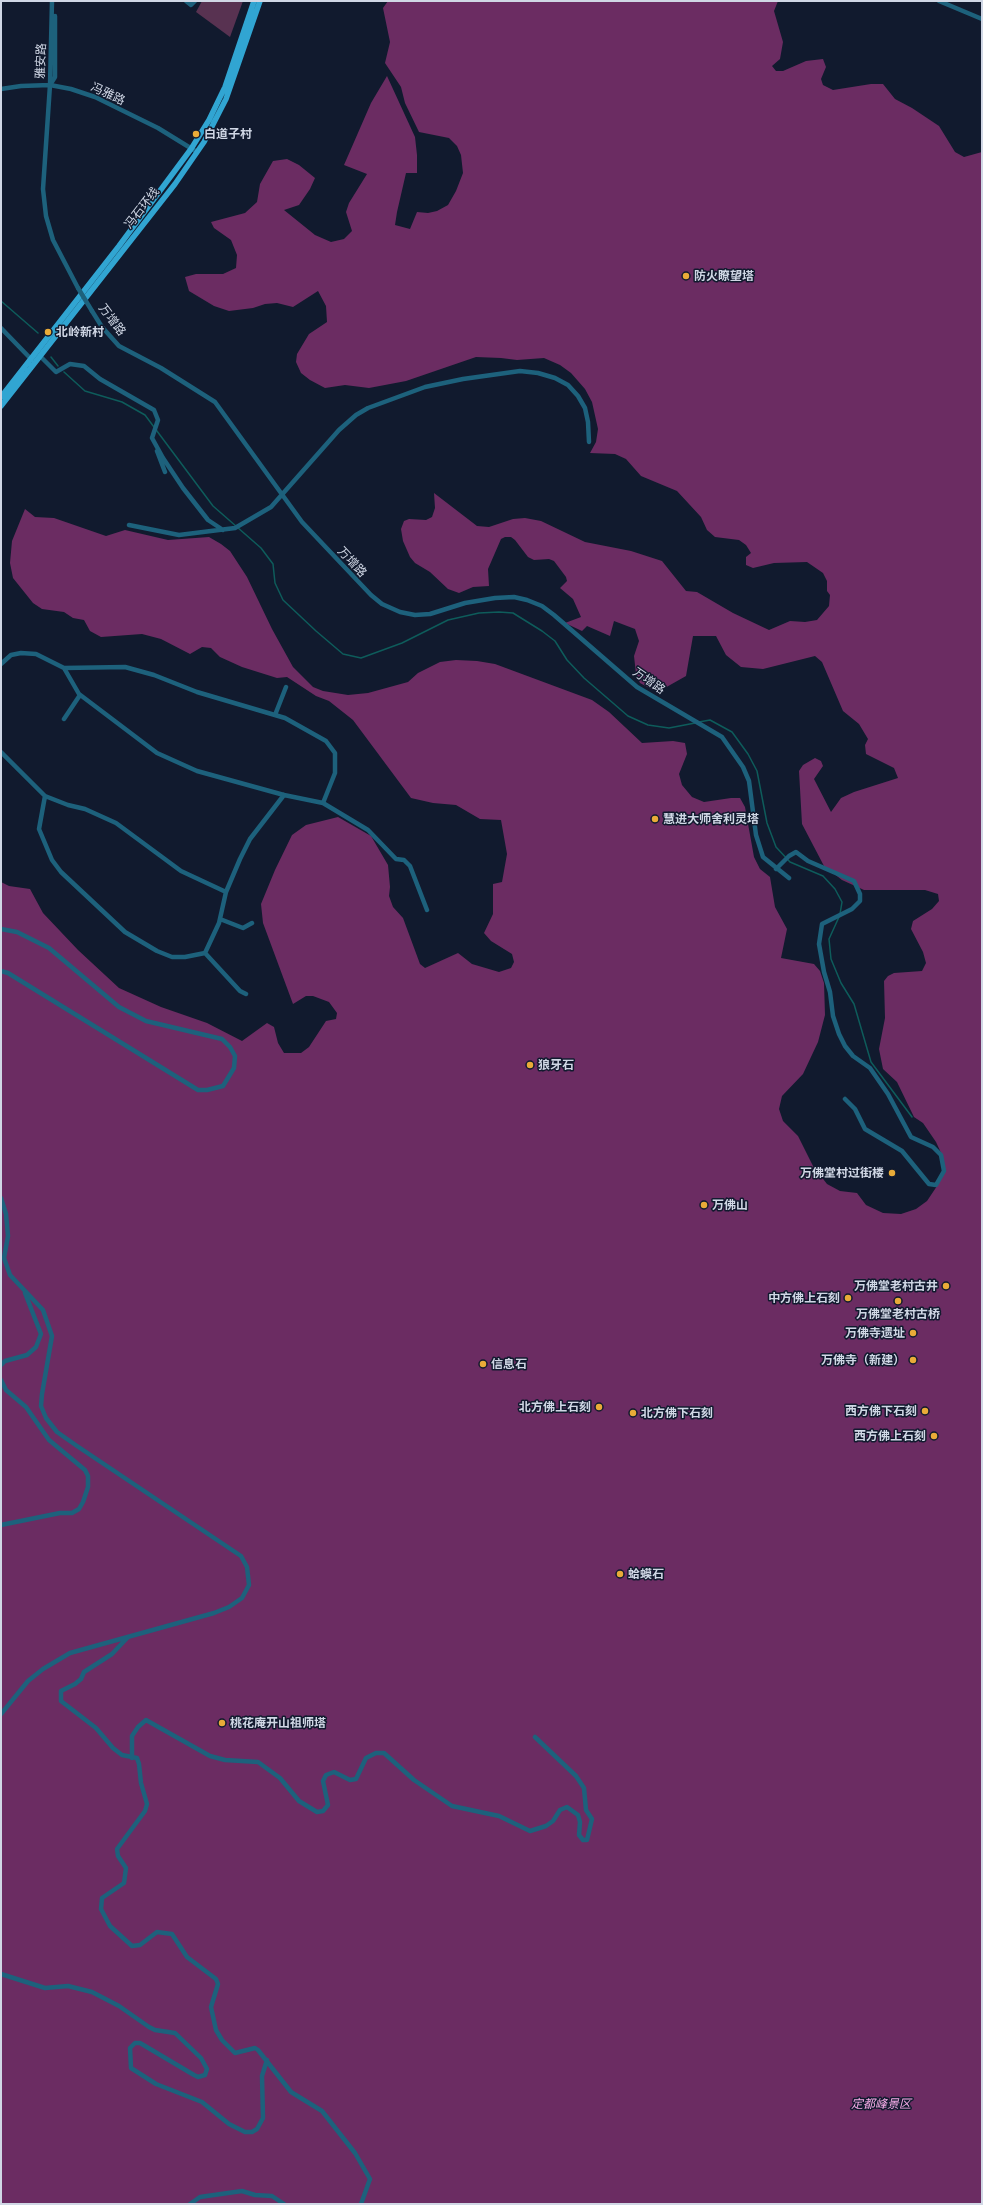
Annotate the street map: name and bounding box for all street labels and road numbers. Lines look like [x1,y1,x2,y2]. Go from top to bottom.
street label: 雅安路 [33,43,49,79]
street label: 冯雅路 [89,80,127,108]
street label: 冯石环线 [122,185,162,231]
street label: 万增路 [95,301,129,339]
street label: 万增路 [334,544,370,580]
street label: 万增路 [630,665,668,697]

